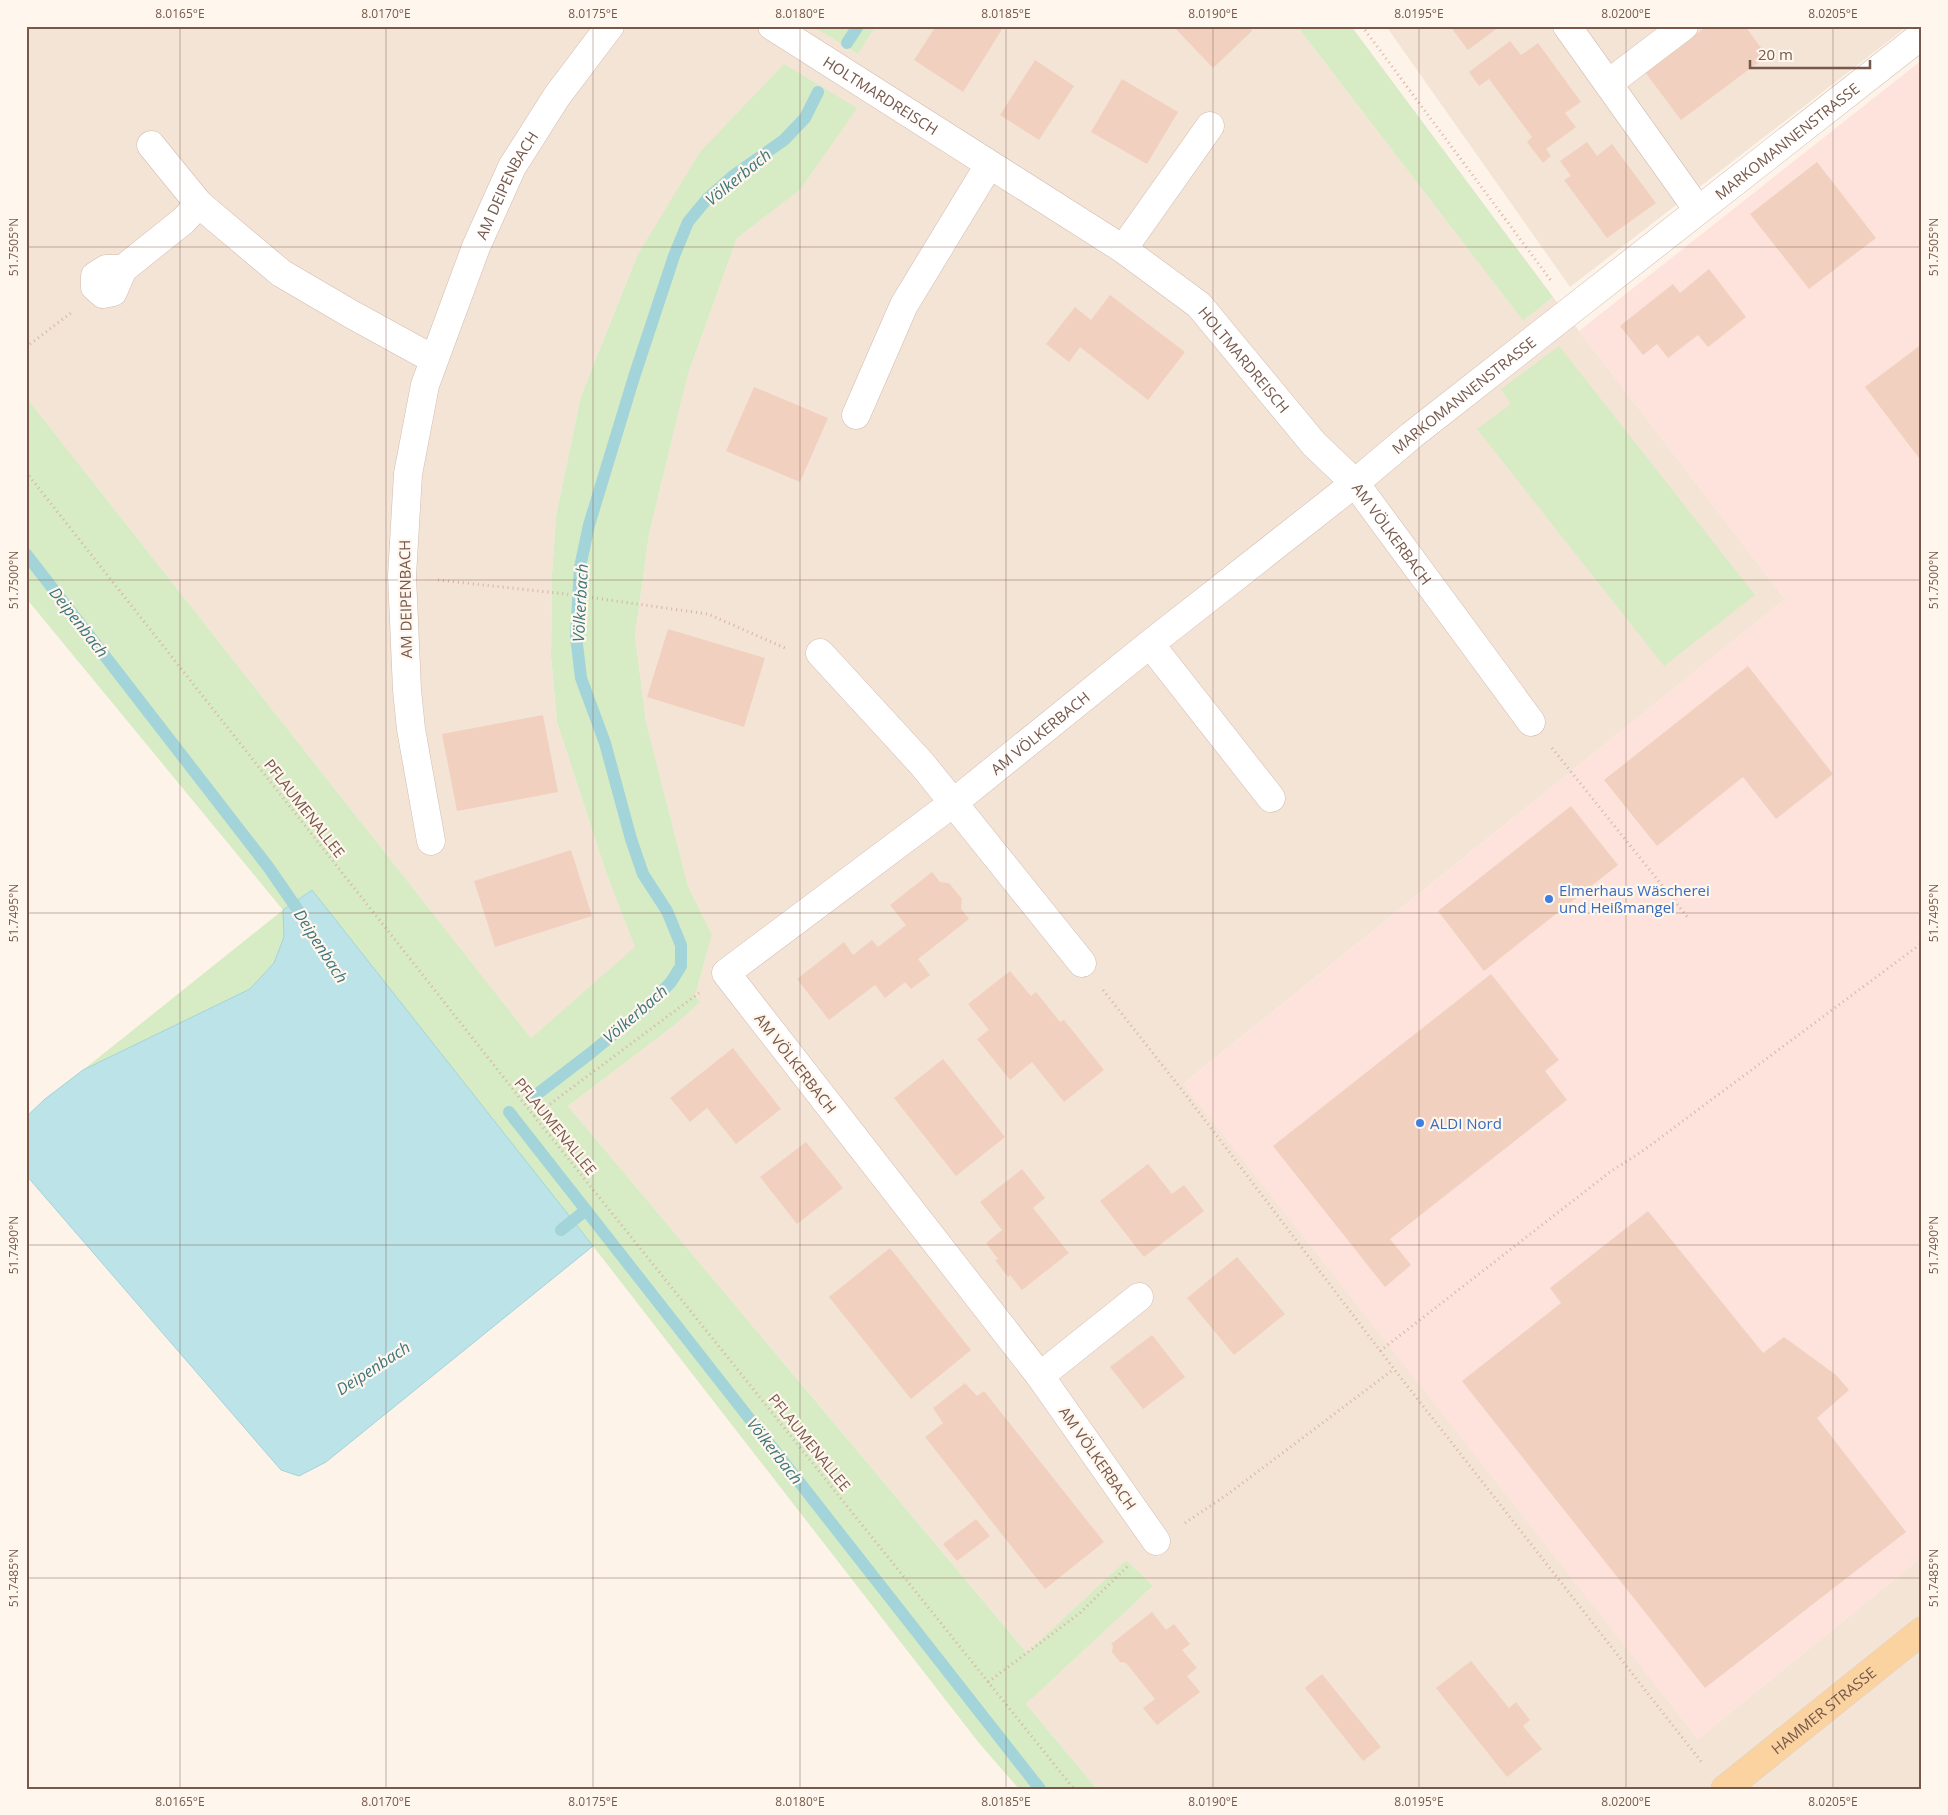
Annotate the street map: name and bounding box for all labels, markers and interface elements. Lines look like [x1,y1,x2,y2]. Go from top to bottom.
text: 8.0165°E [155,5,205,22]
text: 8.0170°E [361,5,411,22]
text: 8.0175°E [568,5,618,22]
text: 8.0180°E [775,5,825,22]
text: 8.0185°E [981,5,1031,22]
text: 8.0190°E [1188,5,1238,22]
text: 8.0195°E [1394,5,1444,22]
text: 8.0200°E [1601,5,1651,22]
text: 8.0205°E [1808,5,1858,22]
scale bar [1750,38,1870,70]
text: 20 m [1758,44,1793,64]
street label: HOLTMARDREISCH [820,51,942,139]
street label: MARKOMANNENSTRASSE [1711,78,1863,204]
street label: AM DEIPENBACH [471,127,542,242]
water label: Völkerbach [700,144,776,210]
text: 51.7505°N [5,218,22,276]
text: 51.7505°N [1925,218,1942,276]
street label: HOLTMARDREISCH [1194,302,1294,417]
street label: MARKOMANNENSTRASSE [1387,332,1540,458]
street label: AM VÖLKERBACH [1348,479,1436,589]
street label: AM DEIPENBACH [394,540,416,658]
text: 51.7500°N [5,551,22,609]
text: 51.7500°N [1925,551,1942,609]
water label: Völkerbach [567,563,593,643]
water label: Deipenbach [45,582,113,662]
street label: AM VÖLKERBACH [986,687,1094,779]
street label: PFLAUMENALLEE [260,755,350,861]
place label: Elmerhaus Wäscherei und Heißmangel [1559,880,1710,917]
text: 51.7495°N [5,884,22,942]
text: 51.7495°N [1925,884,1942,942]
marker: Elmerhaus Wäscherei und Heißmangel [1543,893,1555,905]
water label: Deipenbach [289,905,353,987]
water label: Völkerbach [598,980,672,1048]
street label: AM VÖLKERBACH [751,1009,841,1117]
street label: PFLAUMENALLEE [510,1073,602,1179]
place label: ALDI Nord [1430,1113,1502,1133]
marker: ALDI Nord [1414,1117,1426,1129]
text: 51.7490°N [5,1216,22,1274]
text: 51.7490°N [1925,1216,1942,1274]
water label: Deipenbach [332,1336,414,1400]
street label: PFLAUMENALLEE [764,1389,856,1495]
street label: AM VÖLKERBACH [1055,1402,1141,1514]
water label: Völkerbach [742,1413,808,1489]
text: 51.7485°N [5,1549,22,1607]
text: 51.7485°N [1925,1549,1942,1607]
street label: HAMMER STRASSE [1767,1662,1880,1758]
text: 8.0165°E [155,1793,205,1810]
text: 8.0170°E [361,1793,411,1810]
text: 8.0175°E [568,1793,618,1810]
text: 8.0180°E [775,1793,825,1810]
text: 8.0185°E [981,1793,1031,1810]
text: 8.0190°E [1188,1793,1238,1810]
text: 8.0195°E [1394,1793,1444,1810]
text: 8.0200°E [1601,1793,1651,1810]
text: 8.0205°E [1808,1793,1858,1810]

